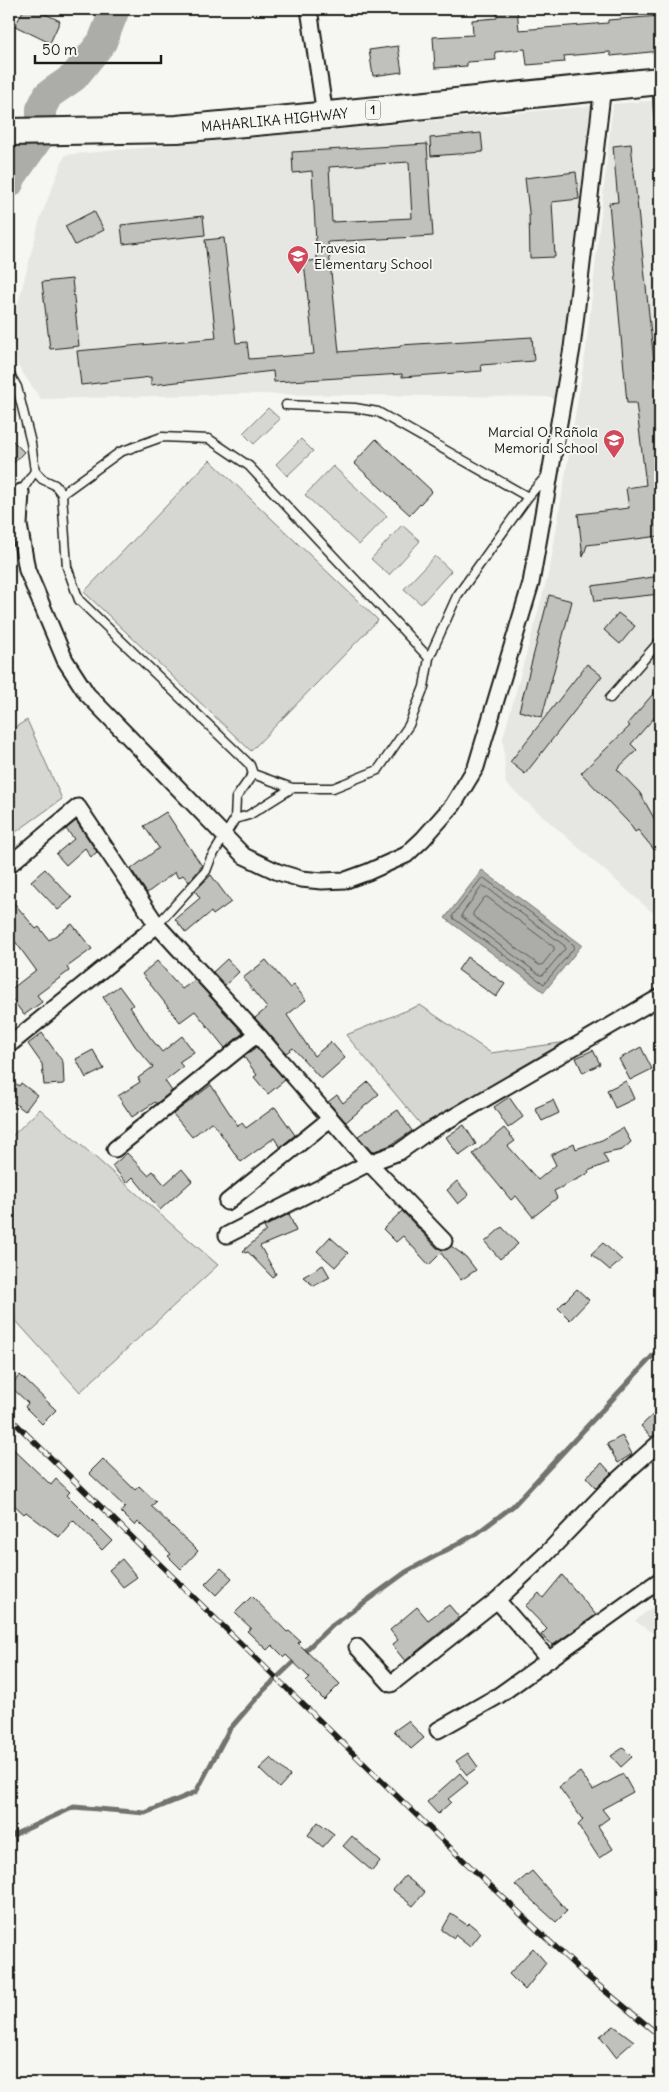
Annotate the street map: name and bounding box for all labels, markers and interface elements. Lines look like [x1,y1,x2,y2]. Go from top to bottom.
scale bar [35,32,161,64]
text: 50 m [42,40,77,59]
road number: 1 [366,100,380,120]
street label: MAHARLIKA HIGHWAY [200,104,349,136]
place label: Travesia Elementary School [314,239,432,273]
school or university icon: Travesia Elementary School [286,244,310,275]
place label: Marcial O. Rañola Memorial School [488,423,598,457]
school or university icon: Marcial O. Rañola Memorial School [602,428,626,459]

